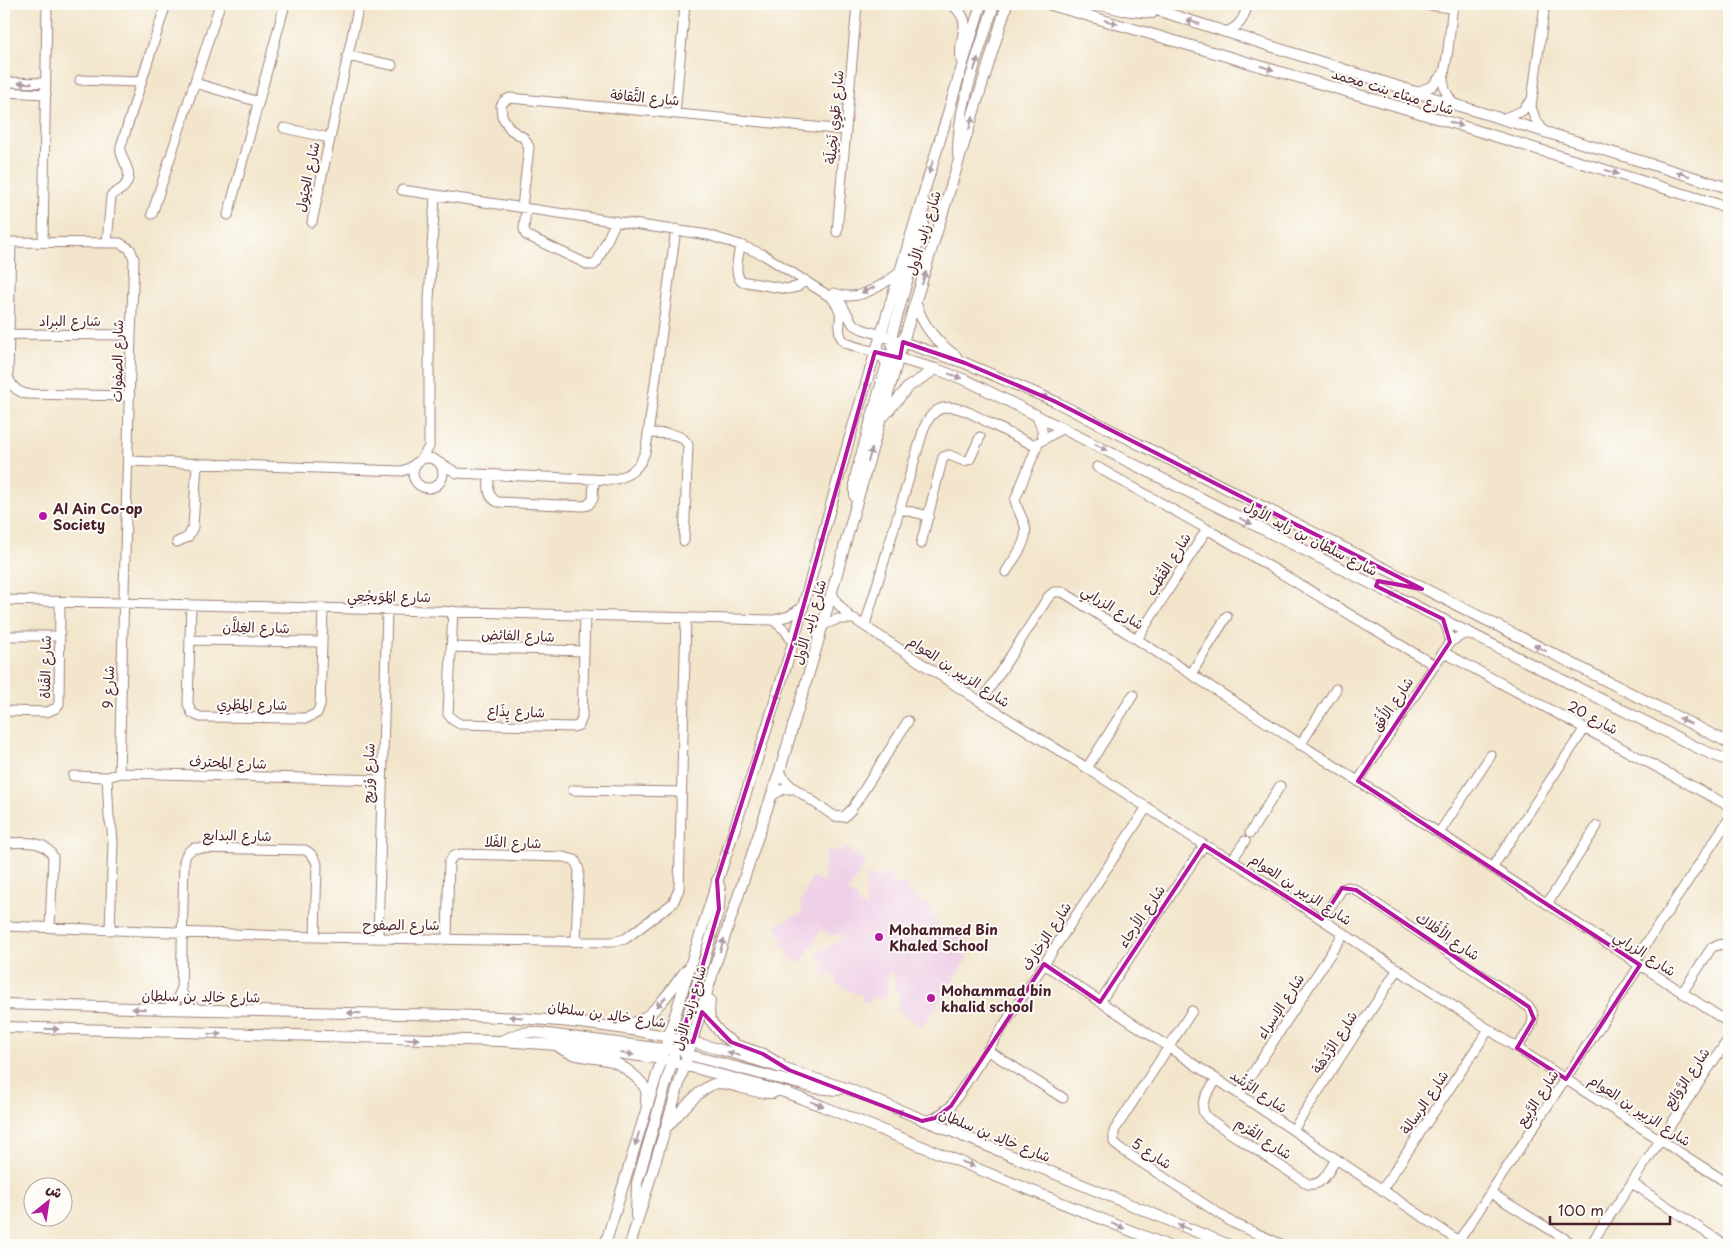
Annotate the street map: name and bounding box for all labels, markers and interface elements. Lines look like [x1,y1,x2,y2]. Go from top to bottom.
one-way arrow [1186,17,1201,25]
one-way arrow [1104,18,1119,26]
one-way arrow [972,57,980,72]
street label: شارع ميثاء بنت محمد [1329,62,1457,120]
one-way arrow [1260,64,1275,72]
street label: شارع طَوِي نَخِيلَة [819,69,850,165]
one-way arrow [17,78,33,86]
street label: شارع الثَّقافة [609,84,681,110]
one-way arrow [967,115,975,130]
one-way arrow [1449,121,1464,129]
street label: شارع الحِيُول [289,140,325,214]
one-way arrow [927,160,934,175]
one-way arrow [1604,169,1619,176]
one-way arrow [1675,169,1690,177]
street label: شارع زايد الأول [900,188,946,278]
one-way arrow [920,271,928,286]
one-way arrow [861,287,875,295]
street label: شارع البراد [39,310,101,331]
street label: شارع الصفوات [106,319,128,403]
one-way arrow [948,372,963,380]
one-way arrow [862,374,870,389]
one-way arrow [1041,394,1055,402]
one-way arrow [1094,443,1109,451]
one-way arrow [867,447,875,462]
one-way arrow [1185,468,1200,476]
street label: شارع سلطان بن زايد الأول [1241,495,1381,581]
place label: Al Ain Co-op Society [52,498,143,535]
marker: Al Ain Co-op Society [37,510,49,522]
one-way arrow [1239,517,1253,525]
street label: شارع القُطُب [1140,528,1196,600]
one-way arrow [817,530,825,545]
street label: شارع زايد الأول [787,577,831,667]
street label: شارع الزرابي [1076,579,1148,637]
street label: شارع المُوَيجْعِي [347,585,431,610]
one-way arrow [1384,590,1399,598]
street label: شارع الغِلاَّن [222,615,290,638]
street label: شارع الفائض [481,623,555,647]
street label: شارع الزبير بن العوام [903,630,1014,713]
street label: شارع القَناة [34,635,56,699]
one-way arrow [1533,644,1548,652]
street label: شارع 9 [97,665,119,709]
street label: شارع الأُفُق [1364,671,1418,736]
one-way arrow [773,687,781,702]
street label: شارع المِطْرِي [216,693,288,716]
street label: شارع 20 [1564,695,1622,739]
street label: شارع يِذَاع [487,699,545,724]
one-way arrow [1678,717,1693,725]
street label: شارع وْرَيج [356,743,380,803]
street label: شارع المحترف [189,750,267,774]
street label: شارع البدايع [202,824,272,847]
street label: شارع الفَلا [484,831,542,853]
one-way arrow [723,841,731,856]
street label: شارع الزبير بن العوام [1245,848,1356,931]
street label: شارع الأرجاء [1112,880,1170,952]
street label: شارع الزخارف [1016,897,1076,975]
street label: شارع الأَفْلاك [1412,906,1485,965]
street label: شارع الصفوح [362,914,440,935]
place label: Mohammed Bin Khaled School [889,919,998,956]
street label: شارع الزرابي [1608,925,1680,984]
marker: Mohammed Bin Khaled School [873,931,885,943]
one-way arrow [719,938,726,953]
street label: شارع زايد الأول [667,963,711,1053]
street label: شارع الإسراء [1251,969,1309,1043]
place label: Mohammad bin khalid school [941,980,1052,1017]
street label: شارع خالِد بن سلطان [141,984,261,1008]
marker: Mohammad bin khalid school [925,992,937,1004]
street label: شارع خالِد بن سلطان [547,995,667,1033]
one-way arrow [655,996,667,1008]
one-way arrow [131,1004,147,1012]
street label: شارع الرُّدْهَة [1306,1006,1362,1078]
one-way arrow [346,1009,362,1017]
one-way arrow [508,1013,524,1021]
one-way arrow [45,1025,61,1033]
one-way arrow [207,1030,223,1038]
one-way arrow [405,1035,421,1043]
street label: شارع الرَّوَائِع [1658,1043,1715,1114]
one-way arrow [619,1050,635,1058]
one-way arrow [726,1050,741,1058]
street label: شارع الرُّشْد [1226,1064,1292,1118]
street label: شارع الرَّبِيع [1511,1065,1565,1132]
street label: شارع الرسالة [1395,1066,1453,1138]
street label: شارع الزبير بن العوام [1584,1069,1695,1152]
one-way arrow [809,1101,824,1108]
street label: شارع خالِد بن سلطان [936,1103,1054,1167]
one-way arrow [896,1108,911,1116]
street label: شارع القُرْم [1231,1112,1296,1165]
one-way arrow [633,1131,640,1146]
street label: شارع 5 [1128,1132,1176,1174]
one-way arrow [960,1160,975,1168]
north arrow [22,1176,72,1226]
text: ش [43,1177,67,1203]
scale bar [1550,1194,1670,1226]
text: 100 m [1558,1198,1604,1221]
one-way arrow [1111,1222,1125,1230]
one-way arrow [1176,1223,1191,1230]

